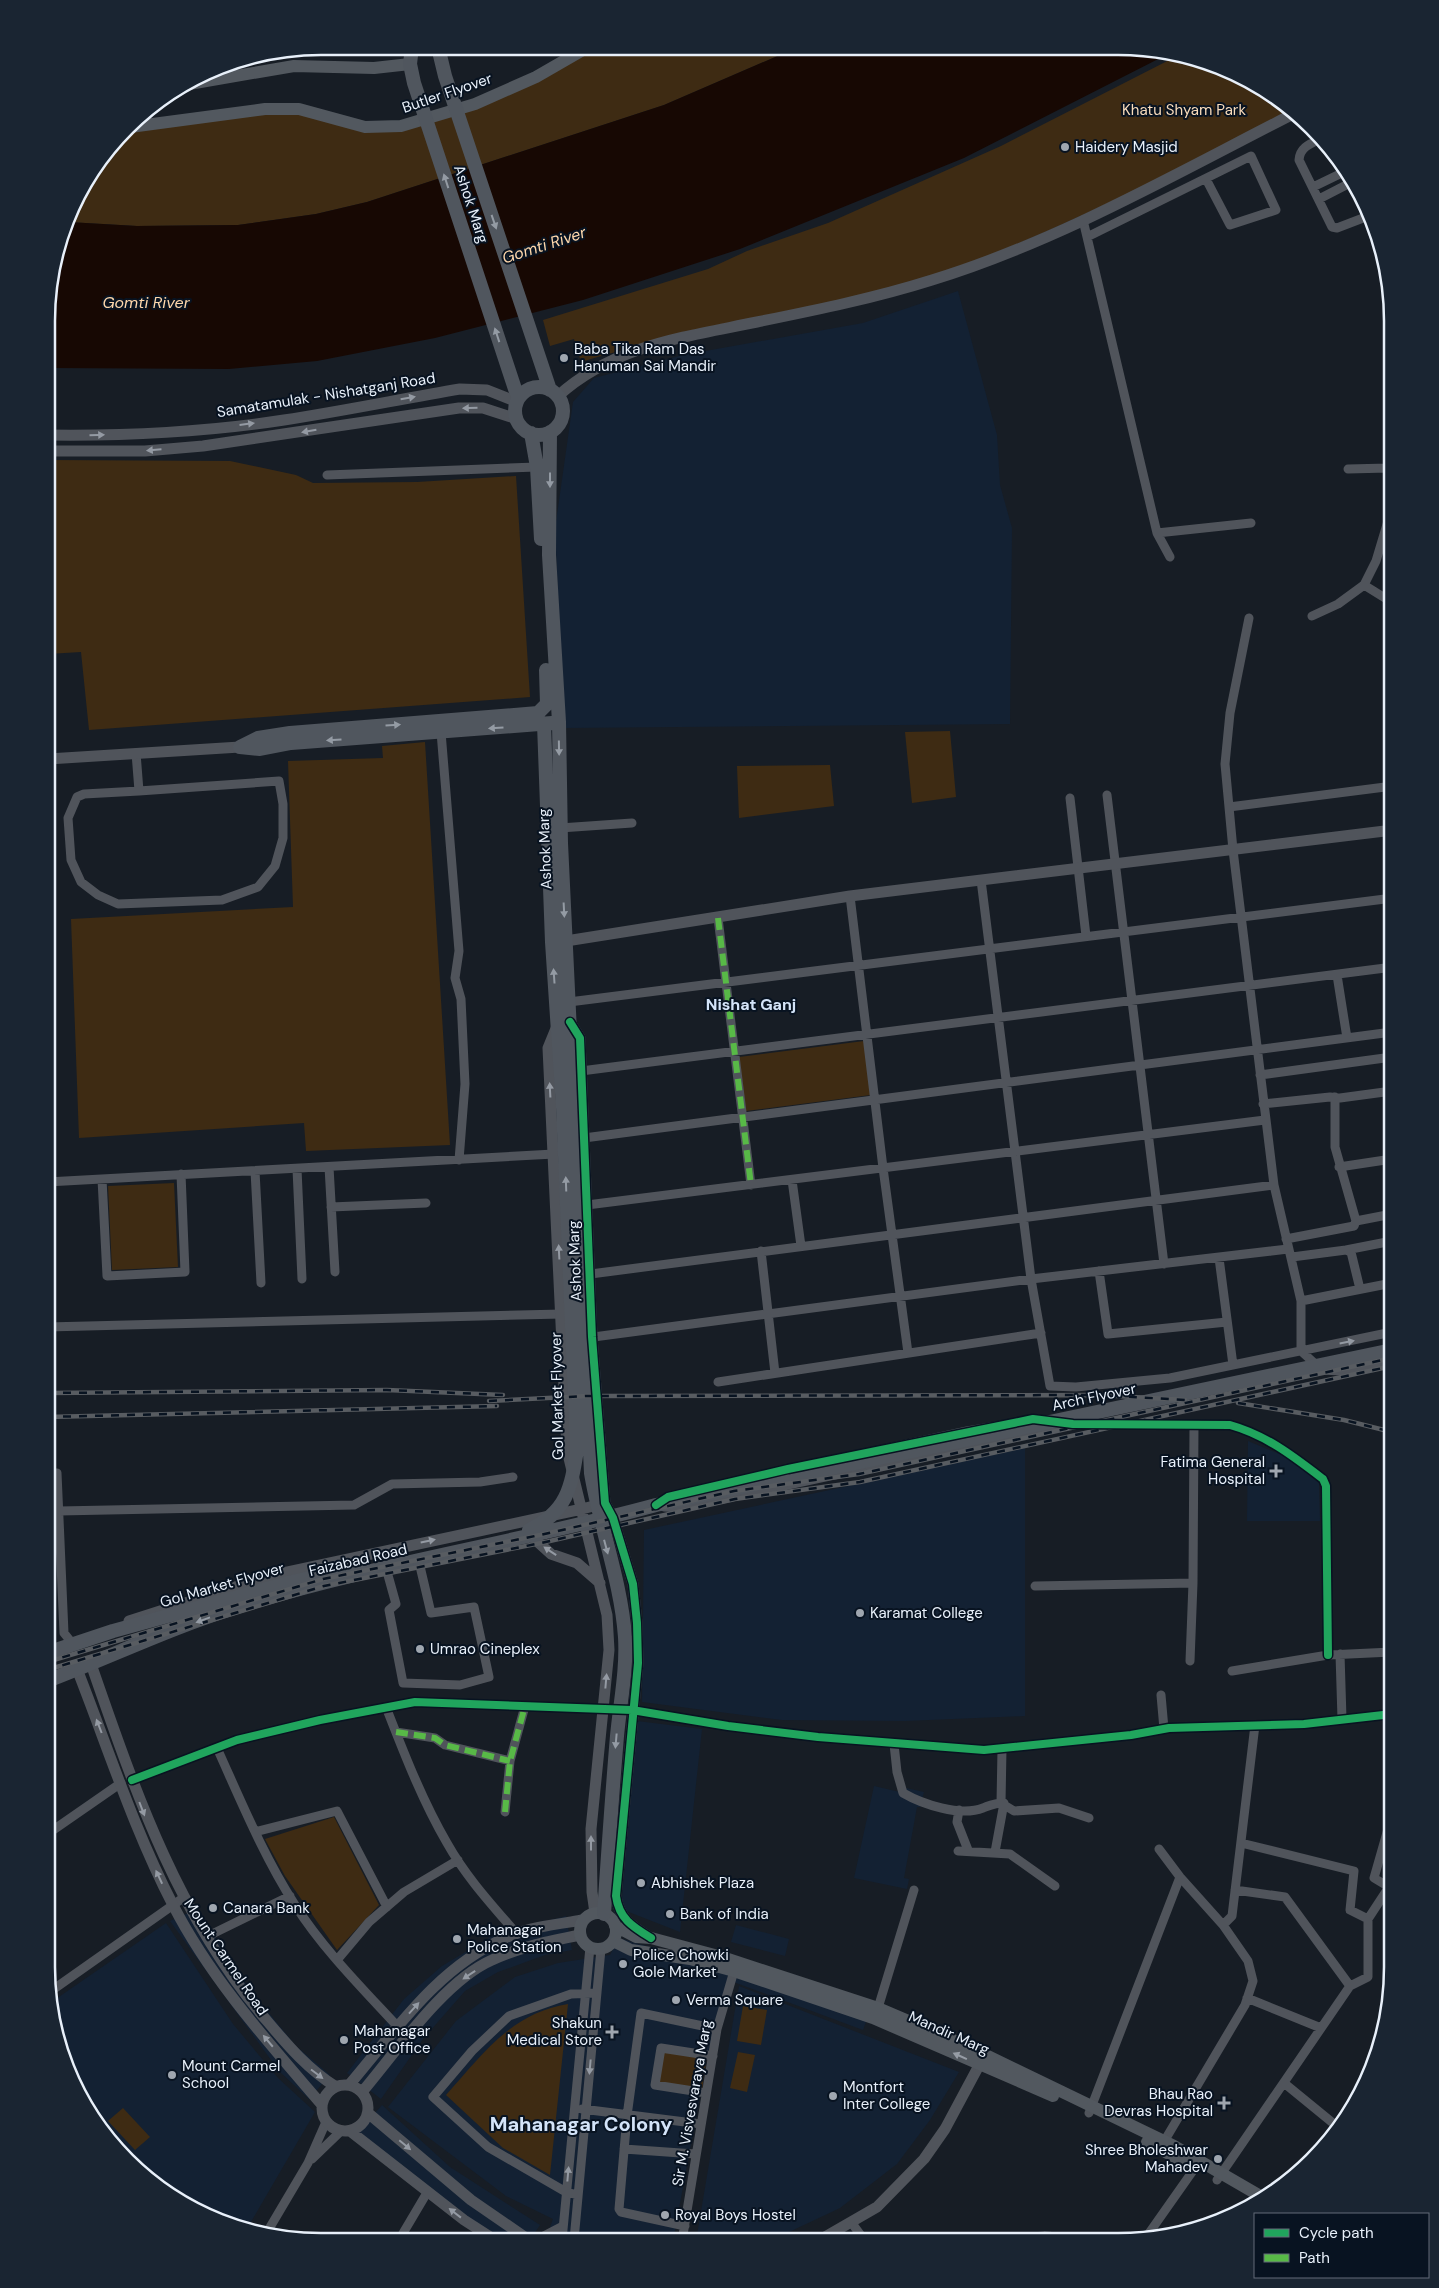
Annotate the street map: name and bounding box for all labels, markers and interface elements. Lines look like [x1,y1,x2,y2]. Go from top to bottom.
street label: Butler Flyover [399,68,495,118]
park label: Khatu Shyam Park [1122,100,1246,120]
place label: Haidery Masjid [1075,137,1178,157]
marker: Haidery Masjid [1059,141,1071,153]
street label: Ashok Marg [449,162,493,246]
one-way arrow [442,173,450,188]
one-way arrow [491,214,498,229]
water label: Gomti River [499,221,590,268]
water label: Gomti River [102,292,191,313]
one-way arrow [493,327,501,342]
place label: Baba Tika Ram Das Hanuman Sai Mandir [574,339,717,376]
marker: Baba Tika Ram Das Hanuman Sai Mandir [558,352,570,364]
street label: Samatamulak - Nishatganj Road [215,368,437,422]
one-way arrow [400,393,416,401]
one-way arrow [462,404,478,412]
one-way arrow [240,420,256,428]
one-way arrow [301,427,317,435]
one-way arrow [89,431,105,439]
one-way arrow [146,447,162,455]
one-way arrow [546,473,554,489]
one-way arrow [385,720,401,728]
one-way arrow [487,724,503,732]
one-way arrow [325,736,341,744]
one-way arrow [555,740,563,756]
street label: Ashok Marg [534,808,556,890]
one-way arrow [561,902,569,918]
one-way arrow [550,967,558,983]
district label: Nishat Ganj [706,994,796,1015]
one-way arrow [546,1082,554,1098]
one-way arrow [562,1176,570,1192]
street label: Ashok Marg [564,1220,586,1302]
one-way arrow [554,1244,562,1260]
street label: Gol Market Flyover [546,1331,568,1460]
one-way arrow [1339,1337,1355,1345]
street label: Arch Flyover [1050,1378,1138,1416]
place label: Fatima General Hospital [1160,1452,1265,1489]
marker: Fatima General Hospital [1269,1464,1283,1478]
one-way arrow [421,1537,436,1545]
street label: Faizabad Road [307,1539,409,1581]
one-way arrow [603,1539,611,1554]
one-way arrow [543,1546,557,1556]
street label: Gol Market Flyover [158,1558,287,1612]
place label: Karamat College [870,1603,983,1623]
marker: Karamat College [854,1607,866,1619]
one-way arrow [195,1617,210,1624]
place label: Umrao Cineplex [430,1639,540,1659]
marker: Umrao Cineplex [414,1643,426,1655]
one-way arrow [602,1673,610,1689]
one-way arrow [95,1718,103,1733]
one-way arrow [612,1734,620,1750]
one-way arrow [139,1802,147,1816]
one-way arrow [587,1835,595,1851]
one-way arrow [155,1870,163,1884]
place label: Abhishek Plaza [651,1873,754,1893]
marker: Abhishek Plaza [635,1877,647,1889]
street label: Mount Carmel Road [179,1895,273,2019]
place label: Canara Bank [223,1898,310,1918]
marker: Canara Bank [207,1902,219,1914]
place label: Bank of India [680,1904,769,1924]
marker: Bank of India [664,1908,676,1920]
place label: Mahanagar Police Station [467,1920,562,1957]
marker: Mahanagar Police Station [451,1933,463,1945]
place label: Police Chowki Gole Market [633,1945,729,1982]
marker: Police Chowki Gole Market [617,1958,629,1970]
one-way arrow [463,1970,476,1979]
place label: Verma Square [686,1990,783,2010]
marker: Verma Square [670,1994,682,2006]
one-way arrow [408,2003,420,2015]
street label: Mandir Marg [905,2006,993,2060]
place label: Shakun Medical Store [507,2013,602,2050]
street label: Sir M. Visvesvaraya Marg [667,2018,717,2188]
place label: Mahanagar Post Office [354,2021,431,2058]
marker: Shakun Medical Store [606,2026,618,2038]
marker: Mahanagar Post Office [338,2034,350,2046]
one-way arrow [262,2035,273,2048]
one-way arrow [953,2051,967,2059]
place label: Mount Carmel School [182,2056,280,2093]
one-way arrow [586,2059,594,2075]
marker: Mount Carmel School [166,2069,178,2081]
one-way arrow [310,2069,324,2079]
place label: Montfort Inter College [843,2077,930,2114]
place label: Bhau Rao Devras Hospital [1104,2084,1213,2121]
marker: Montfort Inter College [827,2090,839,2102]
marker: Bhau Rao Devras Hospital [1217,2096,1231,2110]
district label: Mahanagar Colony [490,2111,672,2137]
one-way arrow [399,2139,412,2150]
place label: Shree Bholeshwar Mahadev [1085,2140,1208,2177]
marker: Shree Bholeshwar Mahadev [1212,2153,1224,2165]
one-way arrow [564,2166,572,2182]
place label: Royal Boys Hostel [675,2205,796,2225]
one-way arrow [449,2207,462,2218]
marker: Royal Boys Hostel [659,2209,671,2221]
legend [1254,2213,1429,2278]
text: Cycle path [1299,2223,1374,2243]
text: Path [1299,2248,1330,2268]

